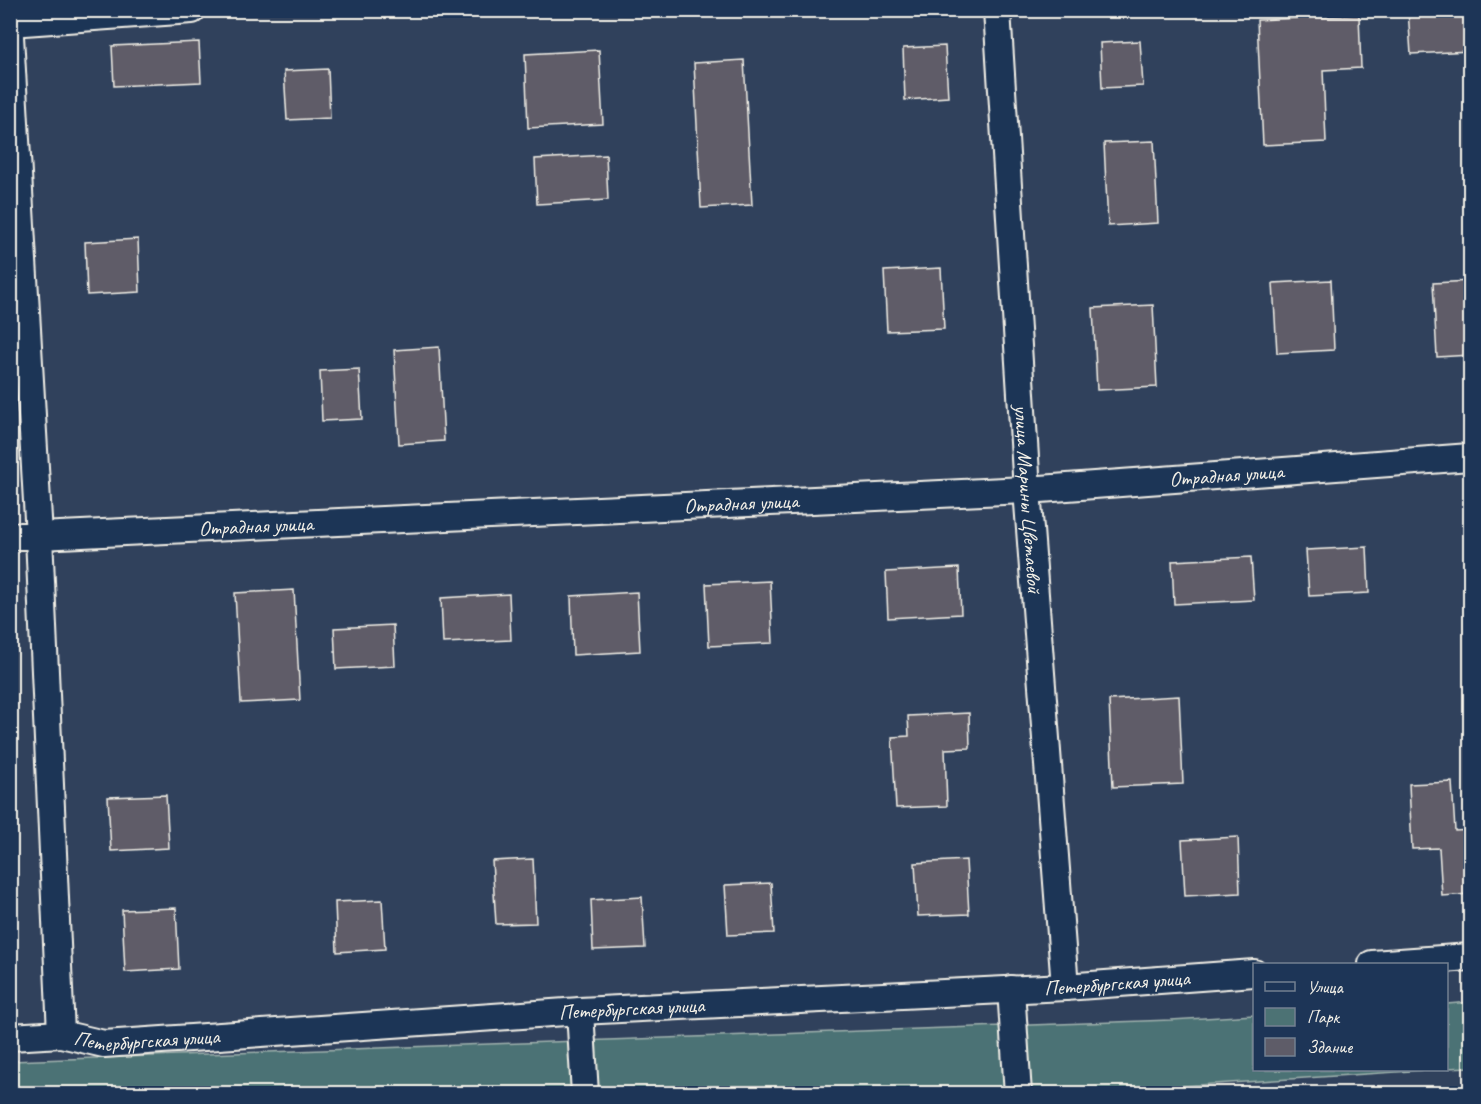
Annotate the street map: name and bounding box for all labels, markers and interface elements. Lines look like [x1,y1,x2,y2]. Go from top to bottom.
street label: улица Марины Цветаевой [1009,402,1048,595]
street label: Отрадная улица [1168,458,1287,492]
street label: Отрадная улица [683,488,801,519]
street label: Отрадная улица [198,510,316,542]
legend [1253,963,1448,1071]
street label: Петербургская улица [1043,965,1192,1001]
text: Улица [1307,976,1344,998]
street label: Петербургская улица [558,992,707,1025]
text: Парк [1307,1006,1341,1028]
street label: Петербургская улица [72,1023,222,1057]
text: Здание [1307,1036,1353,1058]

